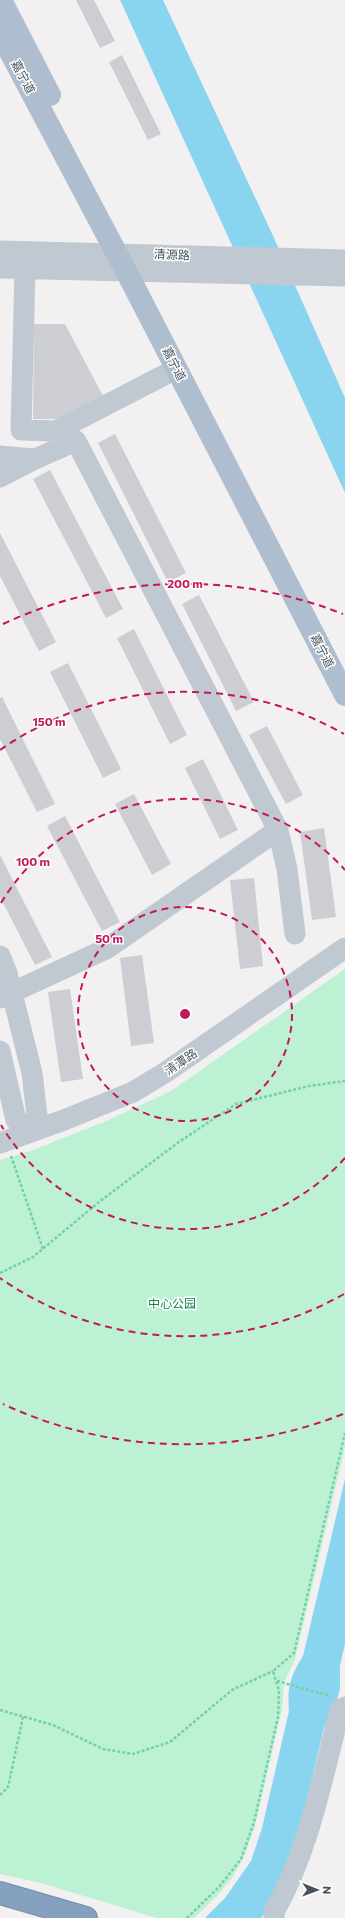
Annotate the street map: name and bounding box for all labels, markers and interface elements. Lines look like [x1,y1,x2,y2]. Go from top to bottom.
street label: 嘉宁道 [9,57,39,96]
street label: 清源路 [154,246,190,262]
street label: 嘉宁道 [160,344,189,383]
text: 200 m [167,576,203,590]
street label: 嘉宁道 [308,631,337,670]
text: 150 m [32,714,66,728]
text: 100 m [16,854,50,868]
text: 50 m [95,931,123,945]
centre of rings [178,1007,192,1021]
street label: 清潭路 [162,1045,199,1077]
park label: 中心公园 [148,1296,196,1310]
north arrow [297,1870,337,1910]
text: N [321,1886,334,1894]

